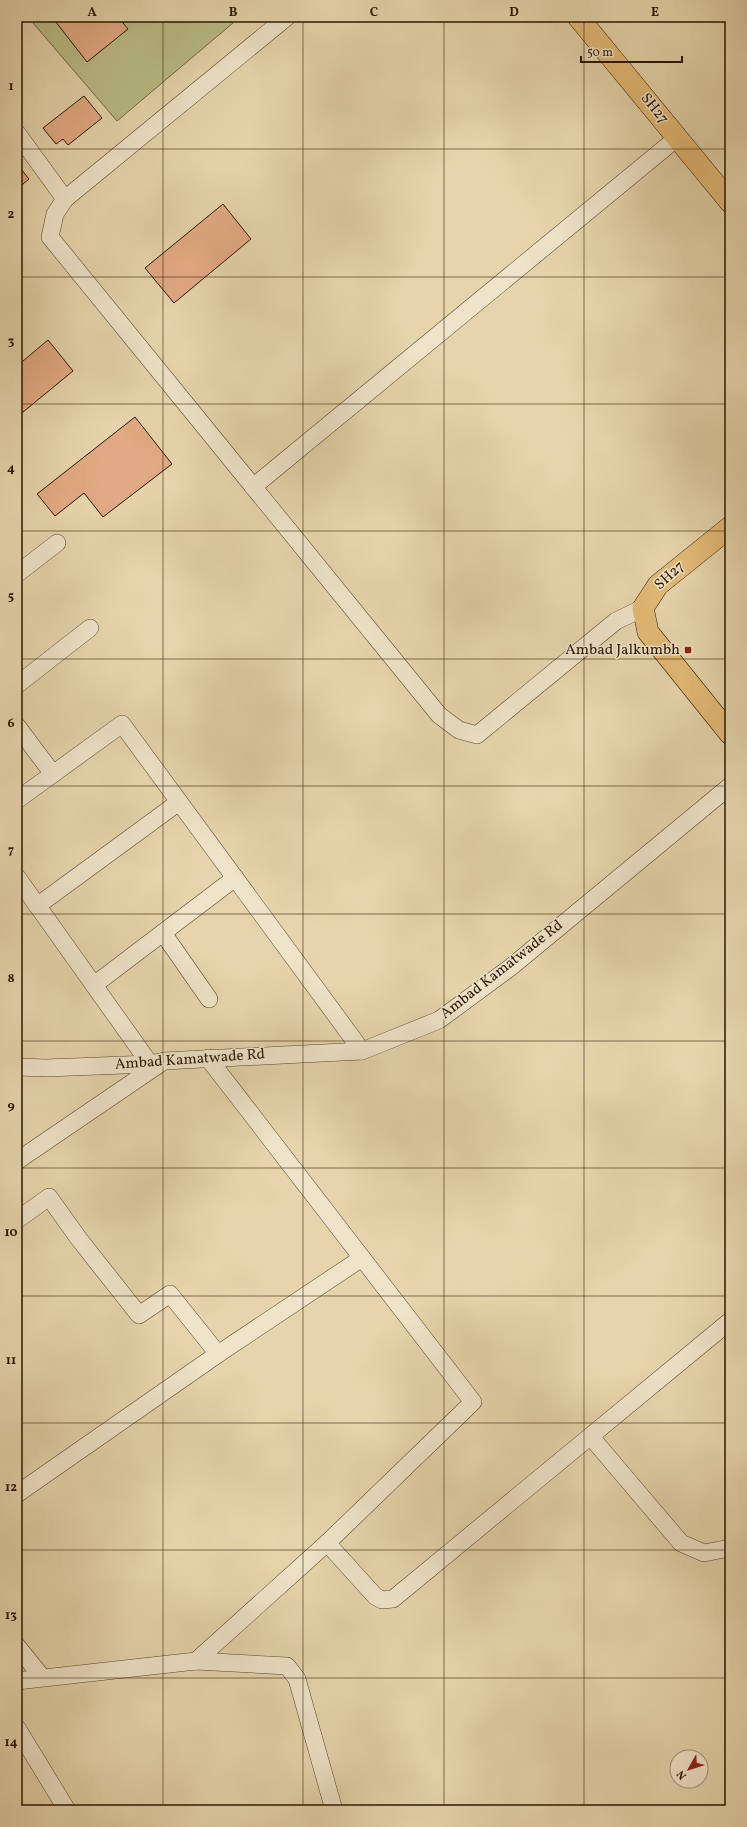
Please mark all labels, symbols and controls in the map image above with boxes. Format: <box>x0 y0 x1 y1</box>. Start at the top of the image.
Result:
text: A <box>87 4 97 22</box>
text: B <box>229 4 238 22</box>
text: C <box>370 4 378 22</box>
text: D <box>509 4 519 22</box>
text: E <box>651 4 659 22</box>
scale bar <box>581 38 682 64</box>
text: 50 m <box>587 45 613 61</box>
text: 1 <box>8 78 14 96</box>
street label: SH27 <box>635 89 673 129</box>
text: 2 <box>8 206 15 224</box>
text: 3 <box>8 333 15 351</box>
text: 4 <box>7 460 15 478</box>
street label: SH27 <box>650 557 690 595</box>
text: 5 <box>8 588 14 606</box>
place label: Ambad Jalkumbh <box>565 640 680 661</box>
marker: Ambad Jalkumbh <box>683 645 693 655</box>
text: 6 <box>7 715 15 733</box>
text: 7 <box>8 842 14 860</box>
street label: Ambad Kamatwade Rd <box>436 915 568 1025</box>
text: 8 <box>7 970 15 988</box>
street label: Ambad Kamatwade Rd <box>114 1044 266 1076</box>
text: 9 <box>7 1097 15 1115</box>
text: 10 <box>4 1224 18 1242</box>
text: 11 <box>6 1352 16 1370</box>
text: 12 <box>5 1479 17 1497</box>
text: 13 <box>5 1607 17 1625</box>
text: 14 <box>4 1734 18 1752</box>
north arrow <box>669 1749 709 1789</box>
text: N <box>674 1767 691 1782</box>

